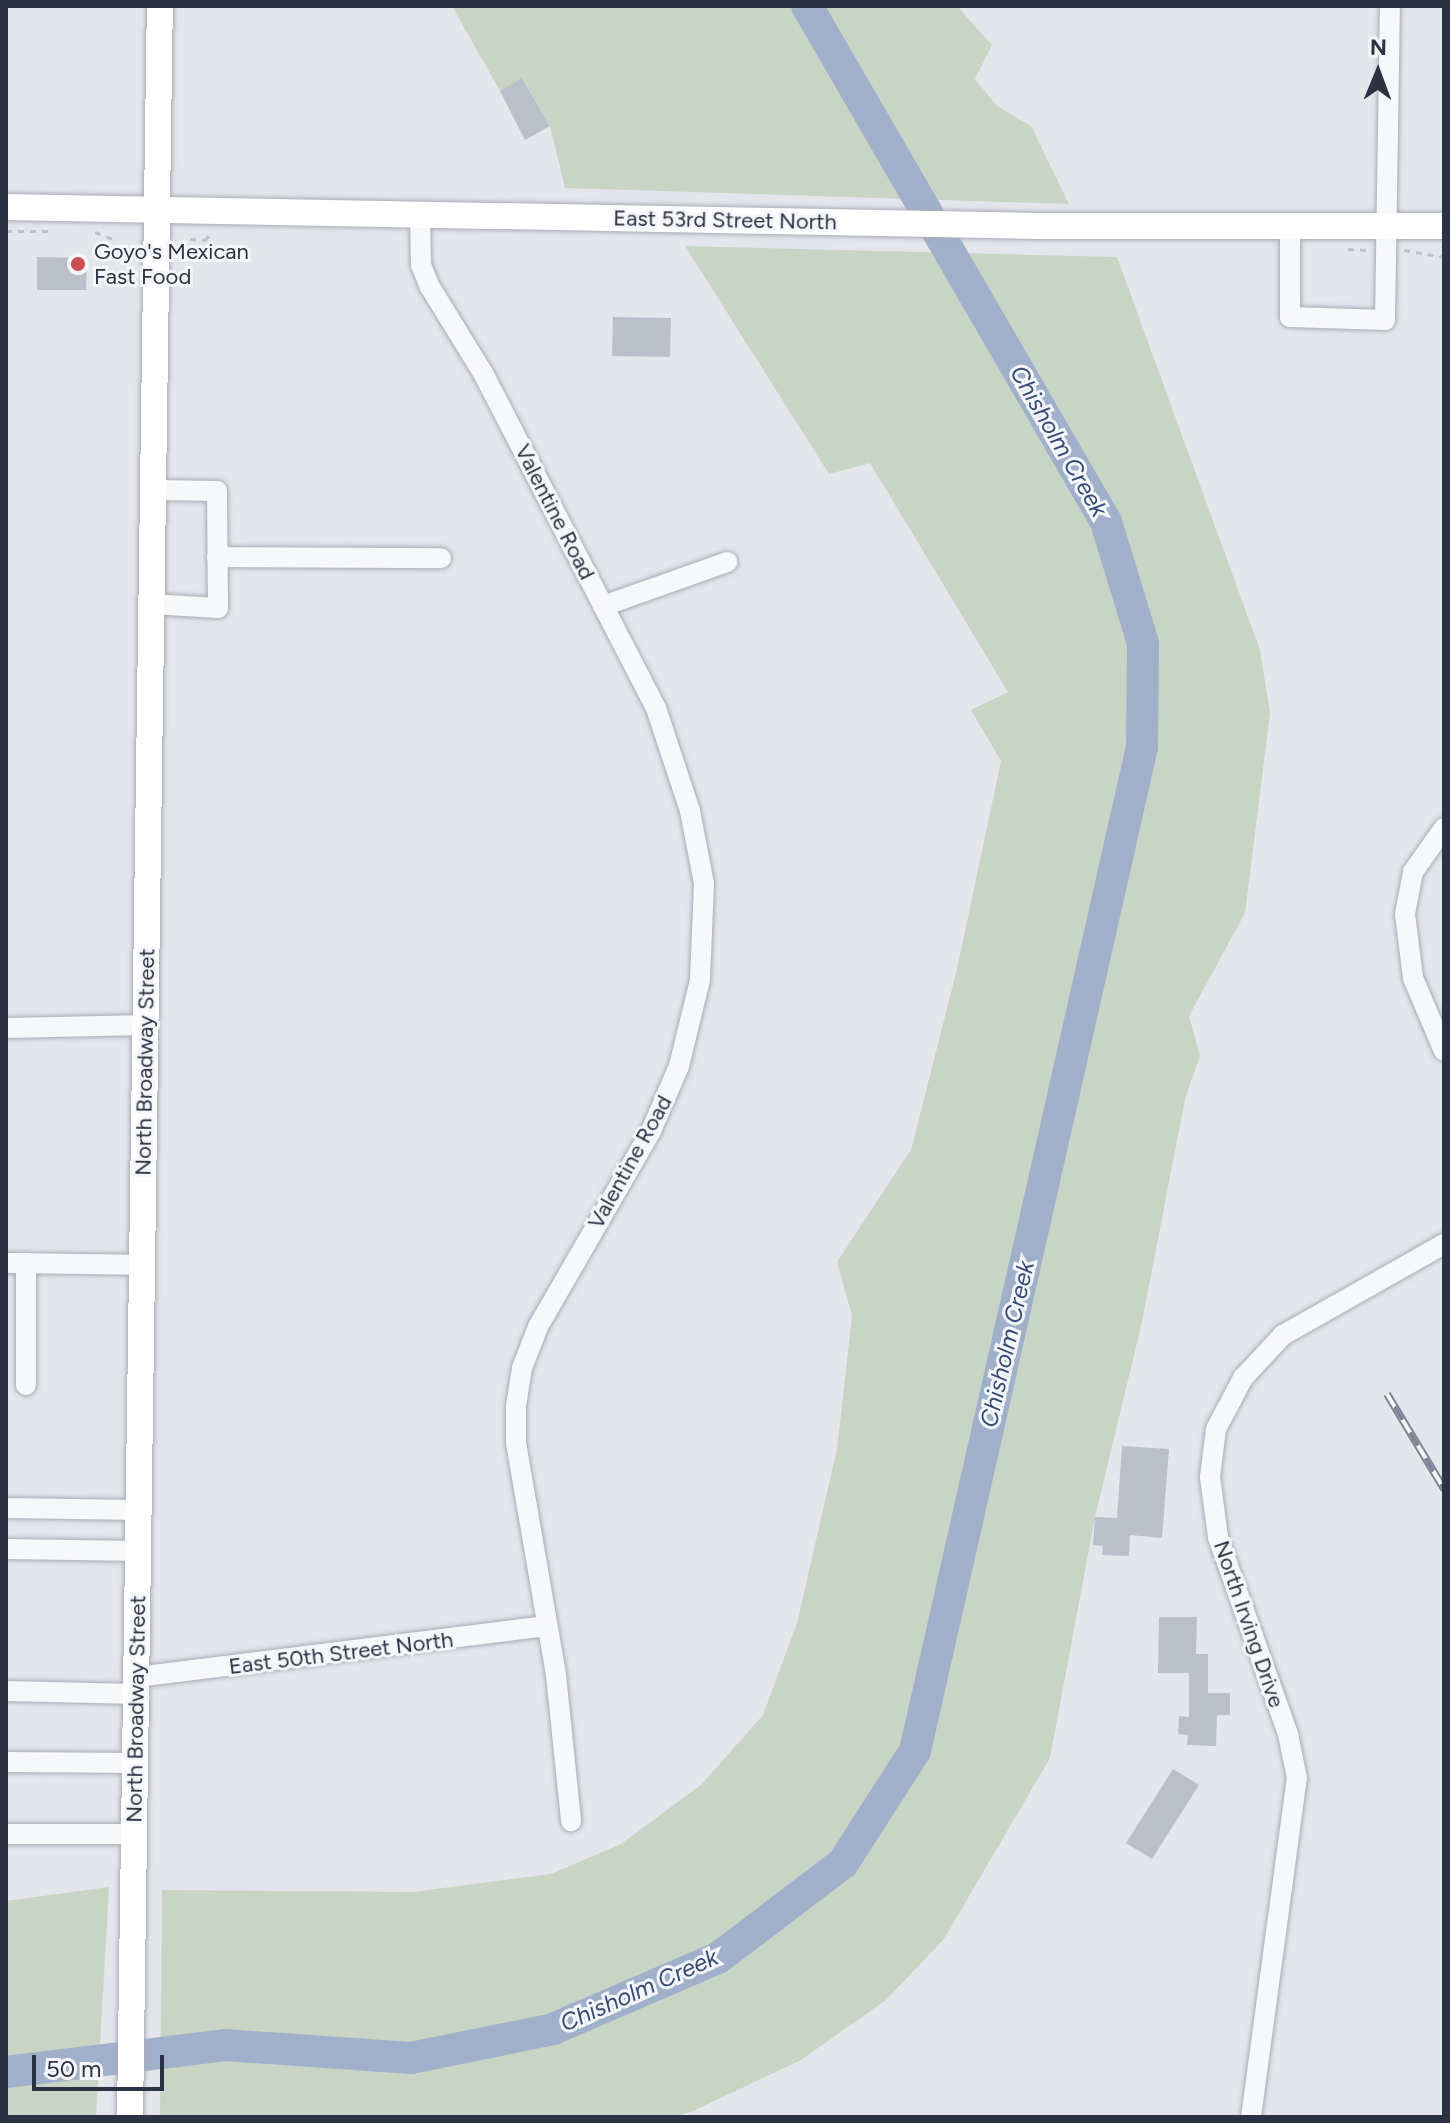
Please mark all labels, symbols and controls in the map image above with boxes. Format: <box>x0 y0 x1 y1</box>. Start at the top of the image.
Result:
north arrow <box>1338 32 1418 112</box>
text: N <box>1370 34 1387 61</box>
street label: East 53rd Street North <box>613 205 837 235</box>
place label: Goyo's Mexican Fast Food <box>94 238 249 290</box>
marker: Goyo's Mexican Fast Food <box>69 255 87 273</box>
water label: Chisholm Creek <box>1004 360 1114 522</box>
street label: Valentine Road <box>510 440 600 584</box>
street label: North Broadway Street <box>130 948 160 1176</box>
street label: Valentine Road <box>582 1091 678 1233</box>
water label: Chisholm Creek <box>974 1258 1040 1430</box>
street label: North Irving Drive <box>1208 1537 1290 1711</box>
street label: North Broadway Street <box>121 1595 151 1823</box>
street label: East 50th Street North <box>227 1626 455 1680</box>
water label: Chisholm Creek <box>556 1942 722 2038</box>
scale bar <box>36 2039 168 2089</box>
text: 50 m <box>46 2054 102 2083</box>

